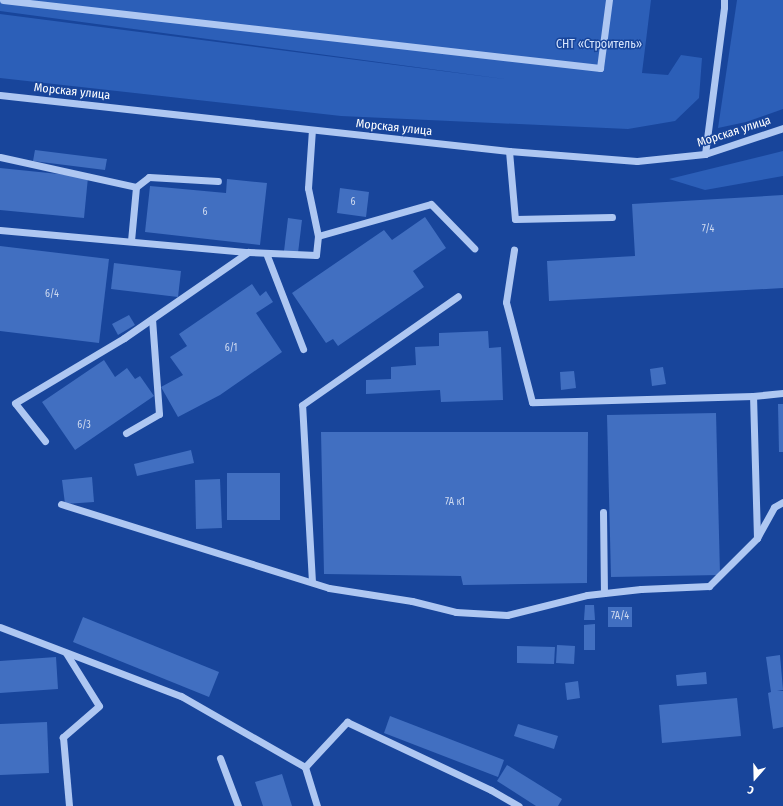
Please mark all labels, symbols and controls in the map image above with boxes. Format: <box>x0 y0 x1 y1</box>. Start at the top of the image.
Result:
park label: СНТ «Строитель» <box>556 38 642 52</box>
street label: Морская улица <box>33 81 111 103</box>
street label: Морская улица <box>695 113 773 151</box>
street label: Морская улица <box>355 117 433 139</box>
house number: 6 <box>351 197 355 209</box>
house number: 6 <box>203 207 207 219</box>
house number: 7/4 <box>702 224 714 236</box>
house number: 6/4 <box>45 289 59 301</box>
house number: 6/1 <box>225 343 237 355</box>
house number: 6/3 <box>77 420 91 432</box>
house number: 7А к1 <box>445 497 465 509</box>
house number: 7А/4 <box>611 611 629 623</box>
north arrow <box>735 758 775 798</box>
text: С <box>746 783 756 797</box>

